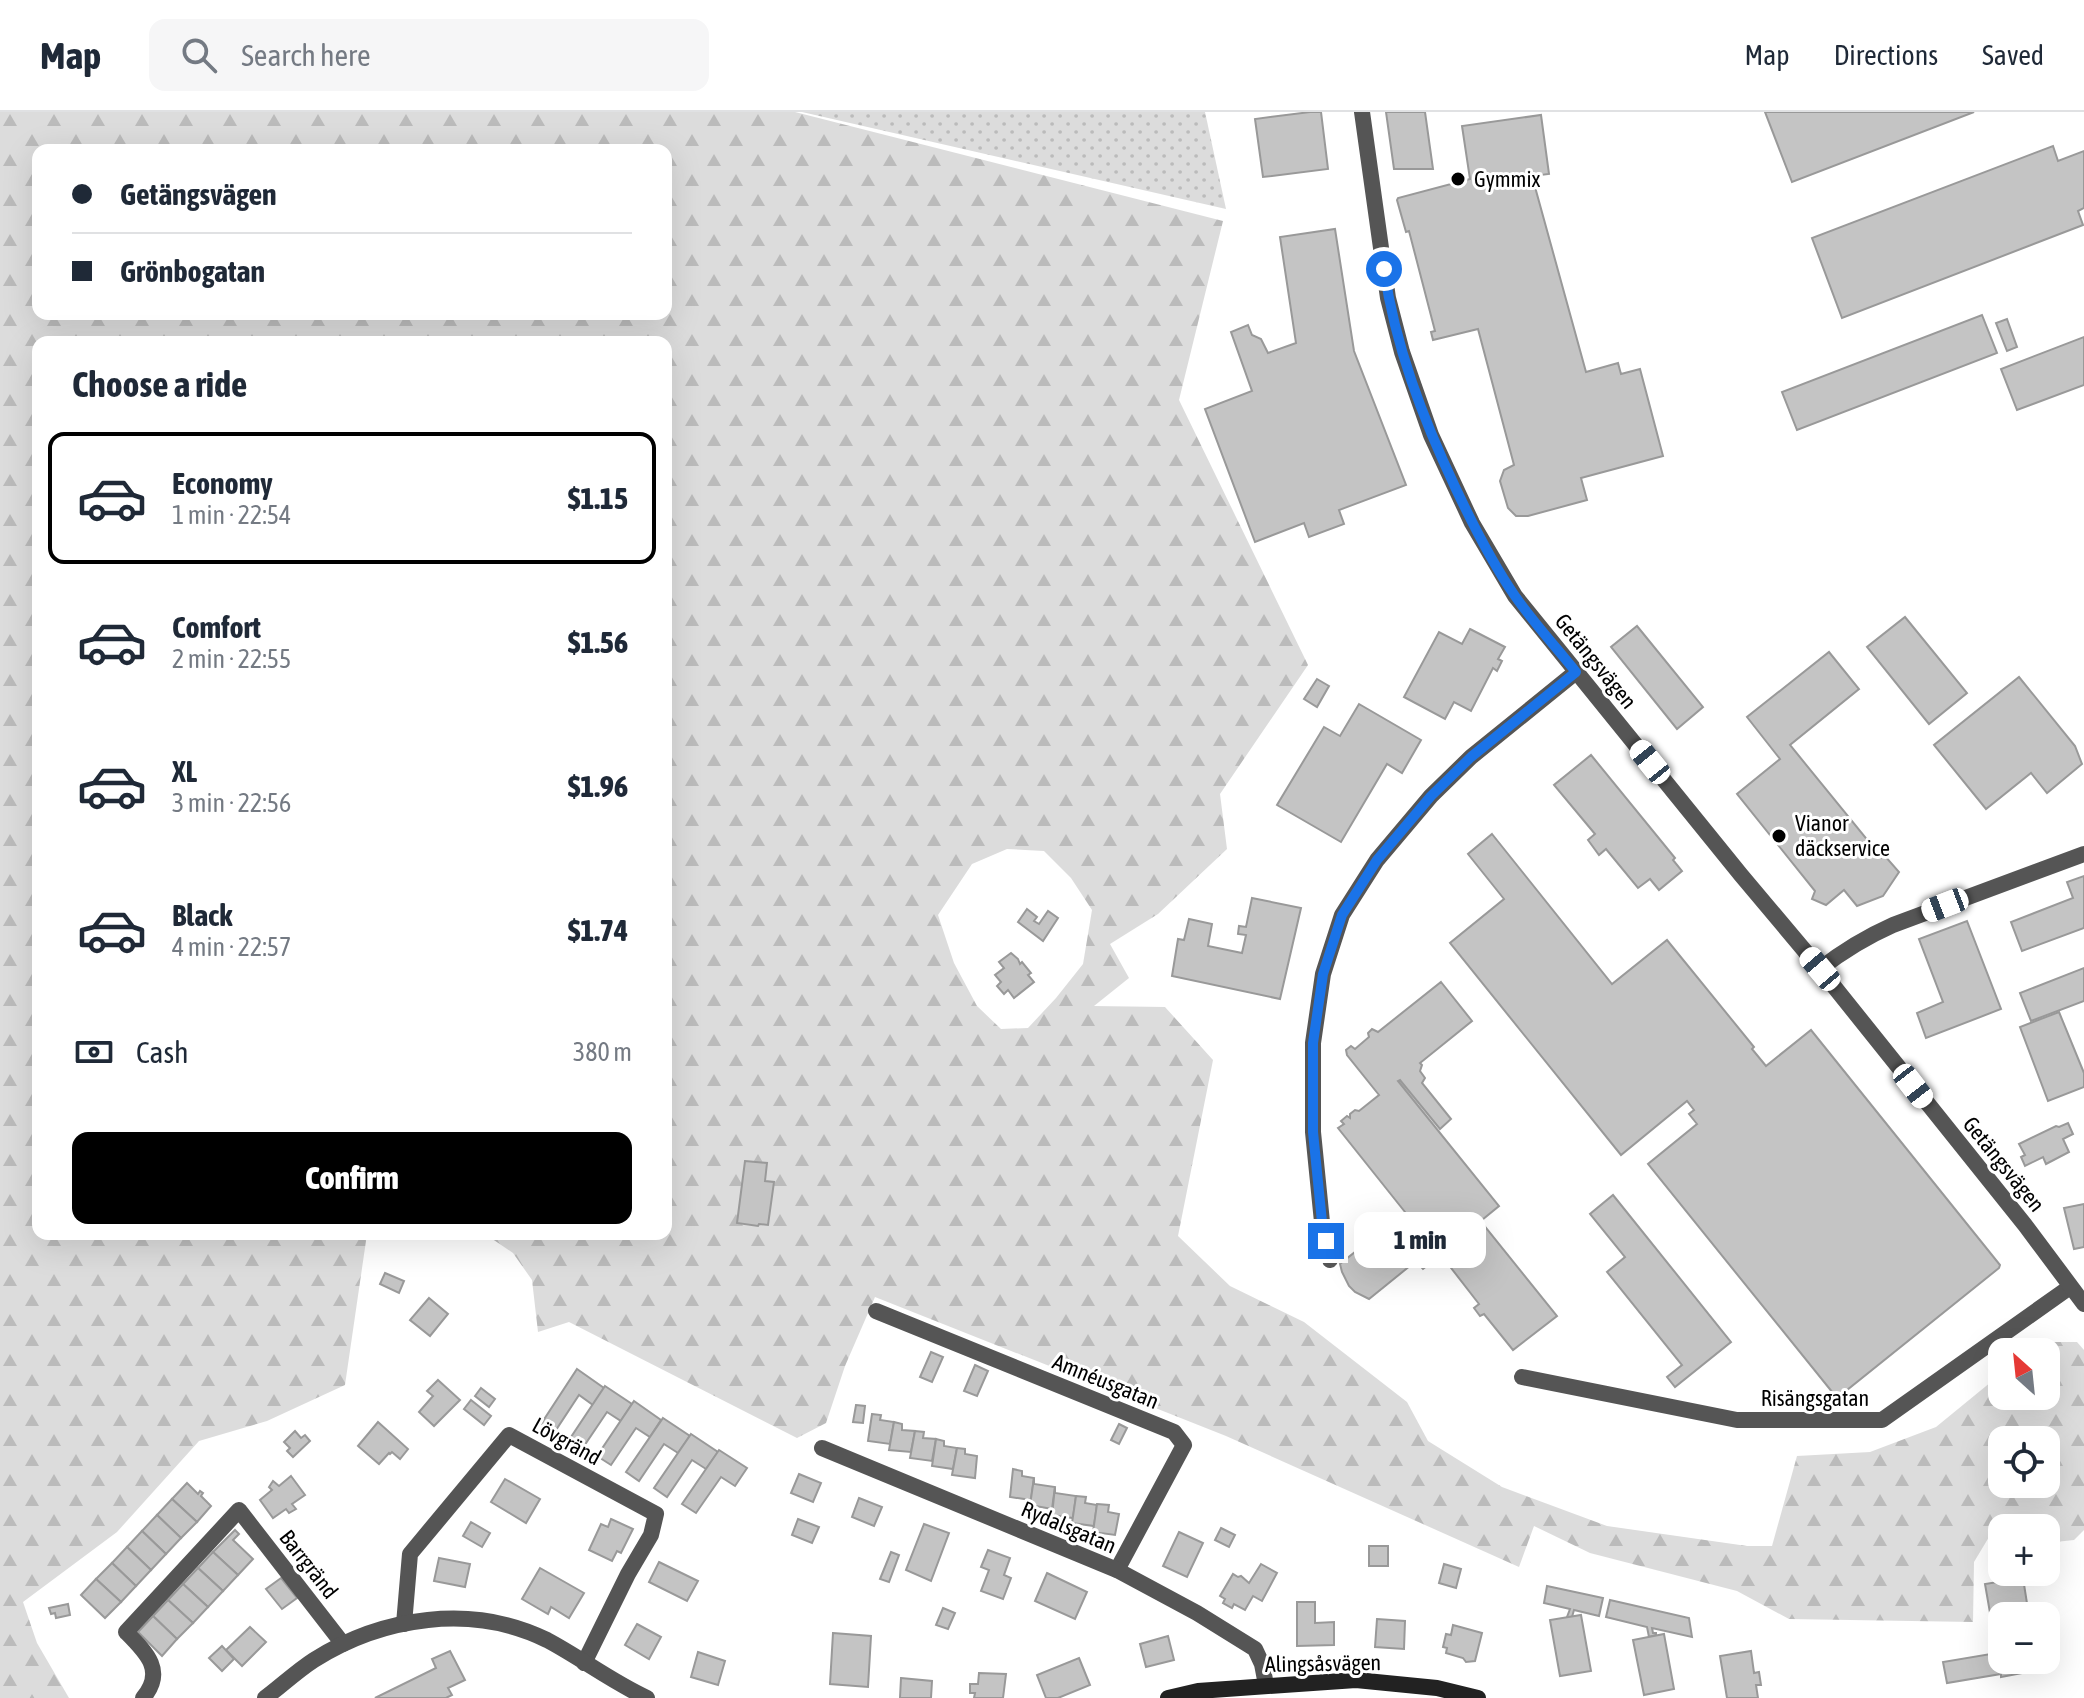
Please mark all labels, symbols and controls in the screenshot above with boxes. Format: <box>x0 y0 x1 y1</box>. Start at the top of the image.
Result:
search box <box>149 19 709 91</box>
icon: search <box>177 33 221 77</box>
text: Map <box>40 34 101 77</box>
text: Search here <box>241 38 371 72</box>
text: Map <box>1745 39 1790 71</box>
text: Directions <box>1834 39 1938 71</box>
text: Saved <box>1982 39 2044 71</box>
place label: Gymmix <box>1474 166 1540 192</box>
marker: Gymmix <box>1449 170 1467 188</box>
text: Getängsvägen <box>120 177 277 211</box>
route start <box>1366 251 1402 287</box>
text: Grönbogatan <box>120 254 265 288</box>
text: Choose a ride <box>72 363 247 405</box>
icon: car <box>76 462 148 534</box>
text: Economy <box>172 466 273 500</box>
text: $1.15 <box>568 481 628 515</box>
text: 1 min · 22:54 <box>172 500 291 530</box>
icon: car <box>76 606 148 678</box>
street label: Getängsvägen <box>1550 608 1642 714</box>
text: Comfort <box>172 610 261 644</box>
text: $1.56 <box>568 625 628 659</box>
text: 2 min · 22:55 <box>172 644 291 674</box>
car <box>1626 736 1674 788</box>
icon: car <box>76 750 148 822</box>
text: XL <box>172 754 197 788</box>
text: $1.96 <box>568 769 628 803</box>
text: 3 min · 22:56 <box>172 788 291 818</box>
place label: Vianor däckservice <box>1795 810 1890 861</box>
marker: Vianor däckservice <box>1770 827 1788 845</box>
car <box>1918 885 1972 925</box>
icon: car <box>76 894 148 966</box>
text: Black <box>172 898 232 932</box>
text: $1.74 <box>568 913 628 947</box>
text: 4 min · 22:57 <box>172 932 291 962</box>
car <box>1795 943 1845 995</box>
icon: cash <box>72 1030 116 1074</box>
text: Cash <box>136 1035 189 1069</box>
text: 380 m <box>573 1037 632 1067</box>
car <box>1889 1060 1937 1112</box>
street label: Getängsvägen <box>1958 1111 2050 1217</box>
button: Confirm <box>72 1132 632 1224</box>
callout: 1 min <box>1354 1213 1486 1269</box>
route end <box>1308 1223 1344 1259</box>
text: 1 min <box>1393 1225 1447 1255</box>
north arrow <box>1988 1338 2060 1410</box>
map controls <box>1988 1338 2060 1674</box>
street label: Amnéusgatan <box>1049 1348 1163 1414</box>
street label: Risängsgatan <box>1761 1385 1869 1411</box>
street label: Lövgränd <box>528 1412 606 1470</box>
button: locate <box>1988 1426 2060 1498</box>
street label: Rydalsgatan <box>1018 1495 1120 1559</box>
button: + <box>1988 1514 2060 1586</box>
street label: Barrgränd <box>274 1525 344 1603</box>
button: − <box>1988 1602 2060 1674</box>
street label: Alingsåsvägen <box>1265 1649 1381 1677</box>

